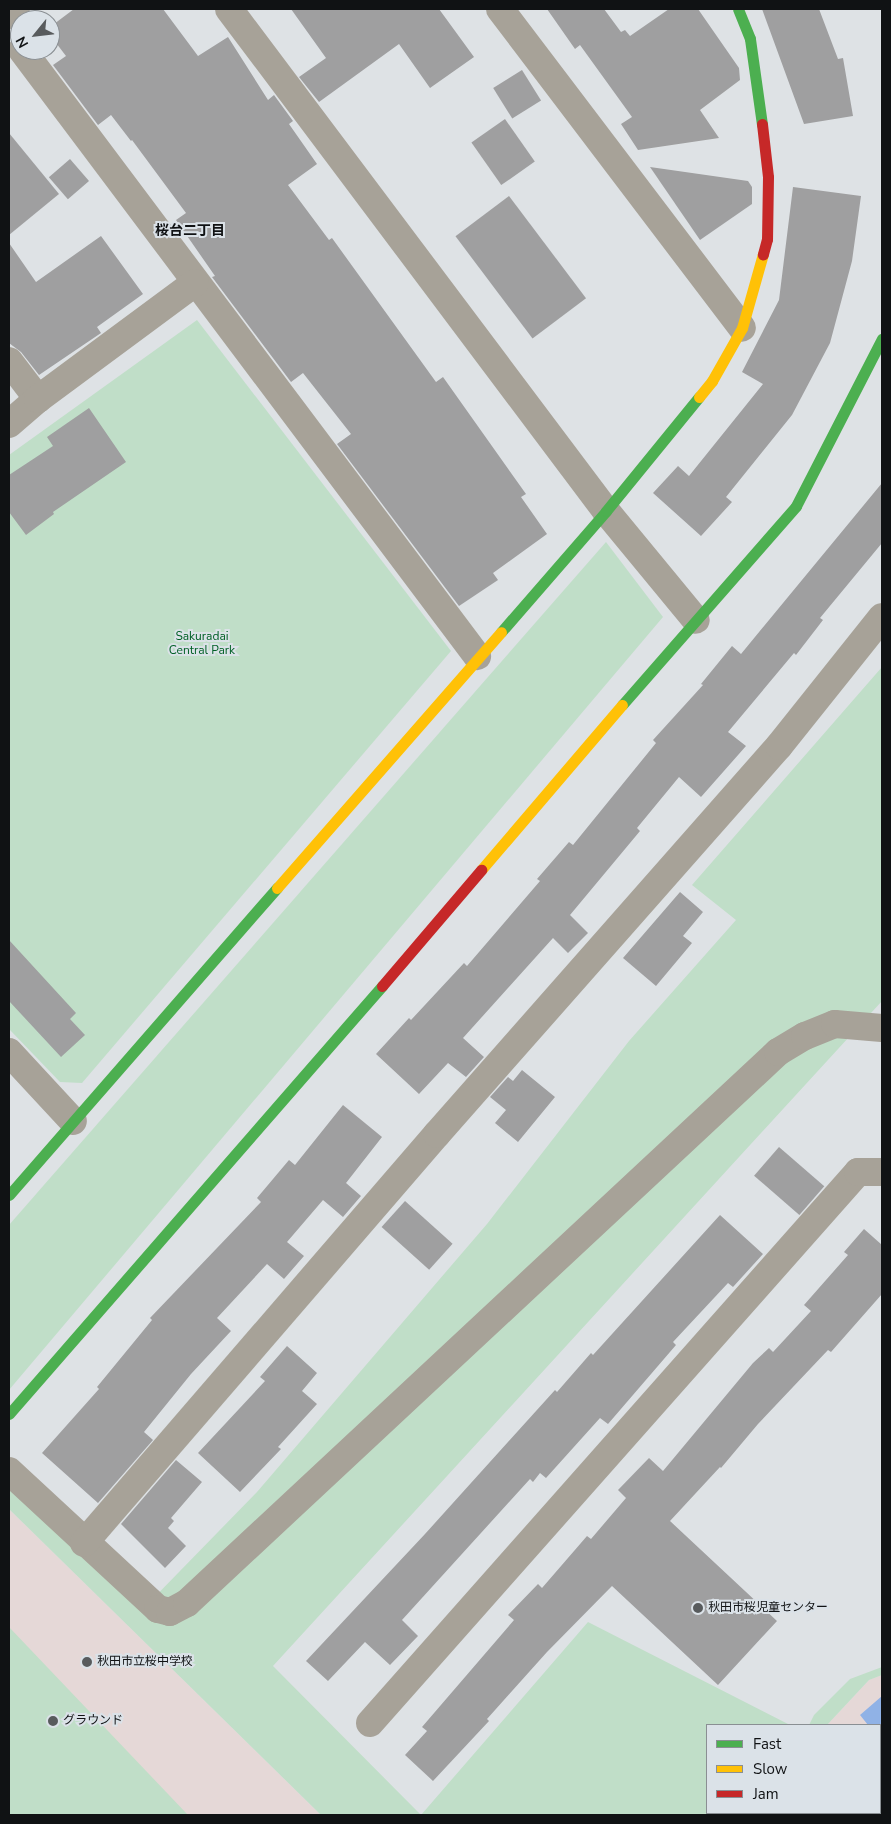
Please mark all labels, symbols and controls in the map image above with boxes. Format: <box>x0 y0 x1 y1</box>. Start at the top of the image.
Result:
north arrow <box>10 10 60 60</box>
text: N <box>11 33 33 51</box>
district label: 桜台二丁目 <box>155 223 225 239</box>
park label: Sakuradai Central Park <box>169 630 235 658</box>
place label: 秋田市桜児童センター <box>708 1601 828 1615</box>
marker: 秋田市桜児童センター <box>692 1602 704 1614</box>
place label: 秋田市立桜中学校 <box>97 1655 193 1669</box>
marker: 秋田市立桜中学校 <box>81 1656 93 1668</box>
place label: グラウンド <box>63 1714 123 1728</box>
marker: グラウンド <box>47 1715 59 1727</box>
legend <box>706 1724 881 1814</box>
text: Fast <box>753 1734 781 1754</box>
text: Slow <box>753 1759 787 1779</box>
text: Jam <box>753 1784 779 1804</box>

